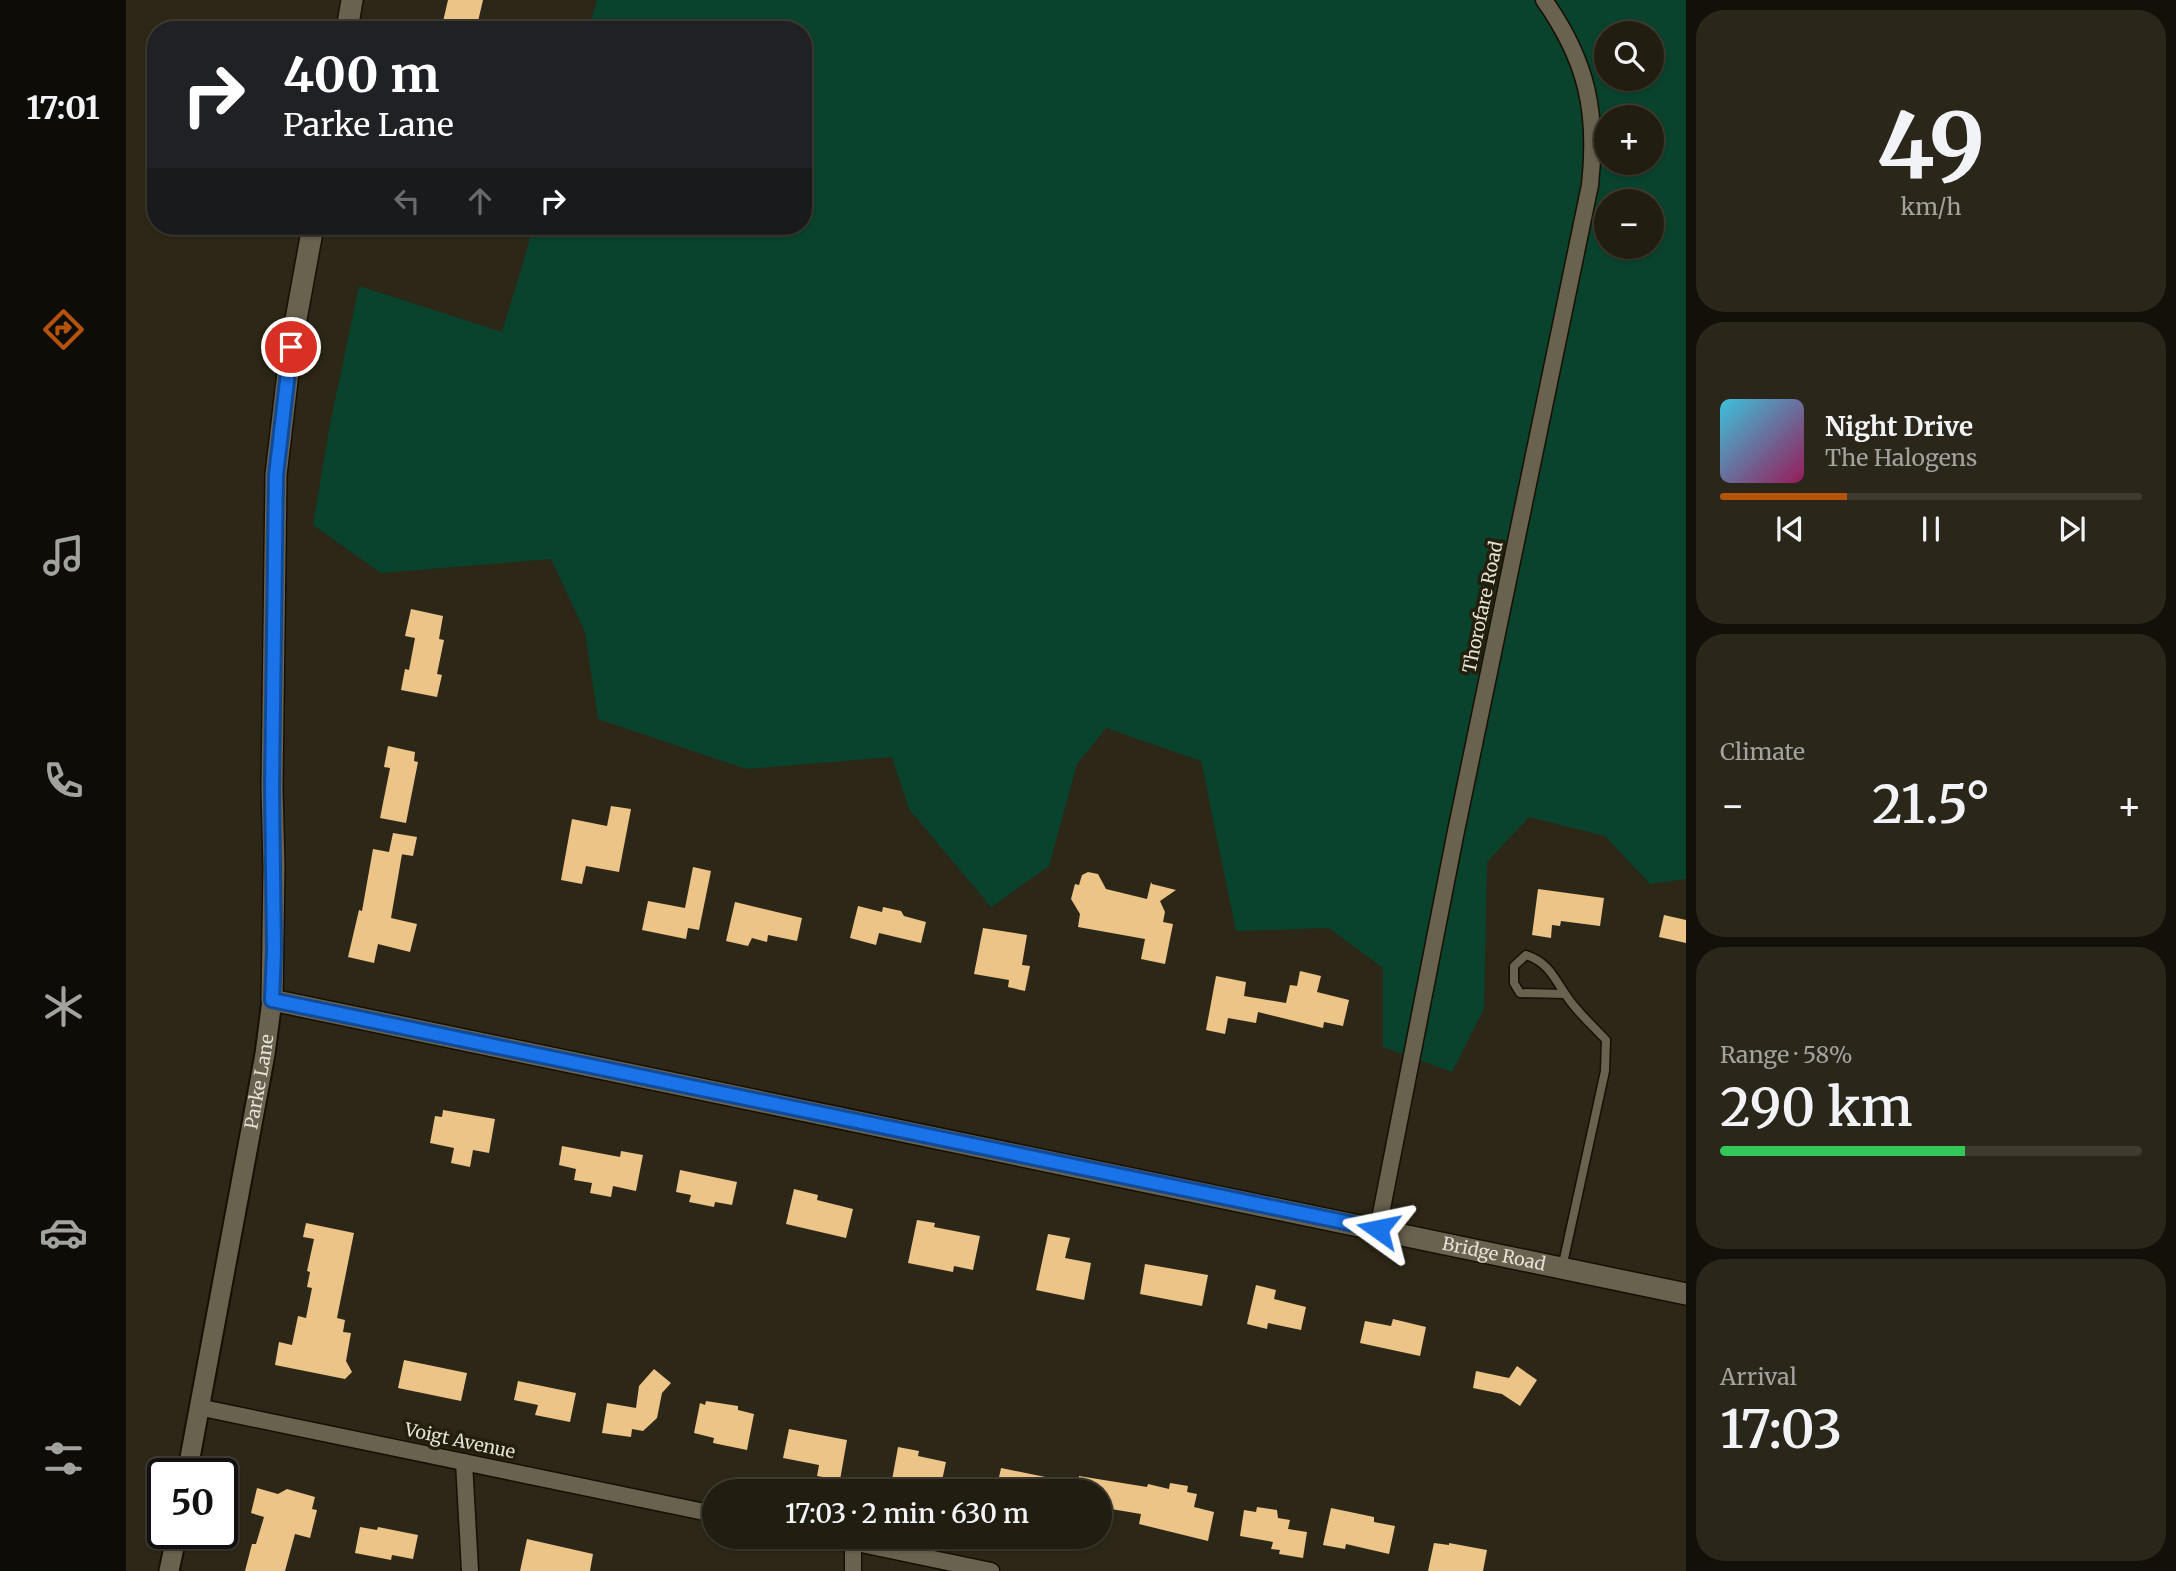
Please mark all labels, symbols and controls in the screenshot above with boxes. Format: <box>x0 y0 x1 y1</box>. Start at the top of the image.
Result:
map controls <box>1594 21 1664 259</box>
button: search <box>1594 21 1664 91</box>
text: 400 m <box>283 44 440 105</box>
icon: right <box>168 49 259 140</box>
text: 17:01 <box>26 88 100 128</box>
text: 49 <box>1877 89 1985 204</box>
text: Parke Lane <box>283 105 454 145</box>
button: + <box>1594 105 1664 175</box>
icon: left <box>388 182 426 220</box>
icon: ahead <box>461 182 499 220</box>
icon: right <box>534 182 572 220</box>
button: − <box>1594 189 1664 259</box>
text: km/h <box>1901 192 1961 221</box>
icon: directions <box>39 305 88 354</box>
pin <box>261 317 321 377</box>
icon: arrive <box>272 328 310 366</box>
text: Night Drive <box>1825 410 1973 443</box>
text: The Halogens <box>1825 443 1977 472</box>
icon: previous <box>1771 510 1809 548</box>
icon: pause <box>1912 510 1950 548</box>
icon: next <box>2053 510 2091 548</box>
icon: music <box>39 531 88 580</box>
street label: Thorofare Road <box>1457 539 1508 675</box>
text: Climate <box>1720 737 1805 766</box>
icon: phone <box>39 756 88 805</box>
text: 21.5° <box>1872 772 1990 837</box>
text: − <box>1720 782 1745 829</box>
text: + <box>2117 782 2142 829</box>
icon: climate <box>39 982 88 1031</box>
street label: Parke Lane <box>239 1033 278 1131</box>
text: Range · 58% <box>1720 1040 1853 1069</box>
text: 290 km <box>1720 1075 1913 1140</box>
position arrow <box>1341 1192 1415 1266</box>
icon: car <box>39 1208 88 1257</box>
street label: Bridge Road <box>1440 1232 1548 1276</box>
text: Arrival <box>1720 1362 1797 1391</box>
text: 17:03 <box>1720 1397 1842 1462</box>
street label: Voigt Avenue <box>402 1417 517 1463</box>
icon: filters <box>39 1434 88 1483</box>
speed limit sign: 50 <box>147 1458 238 1549</box>
text: 17:03 · 2 min · 630 m <box>785 1497 1029 1530</box>

